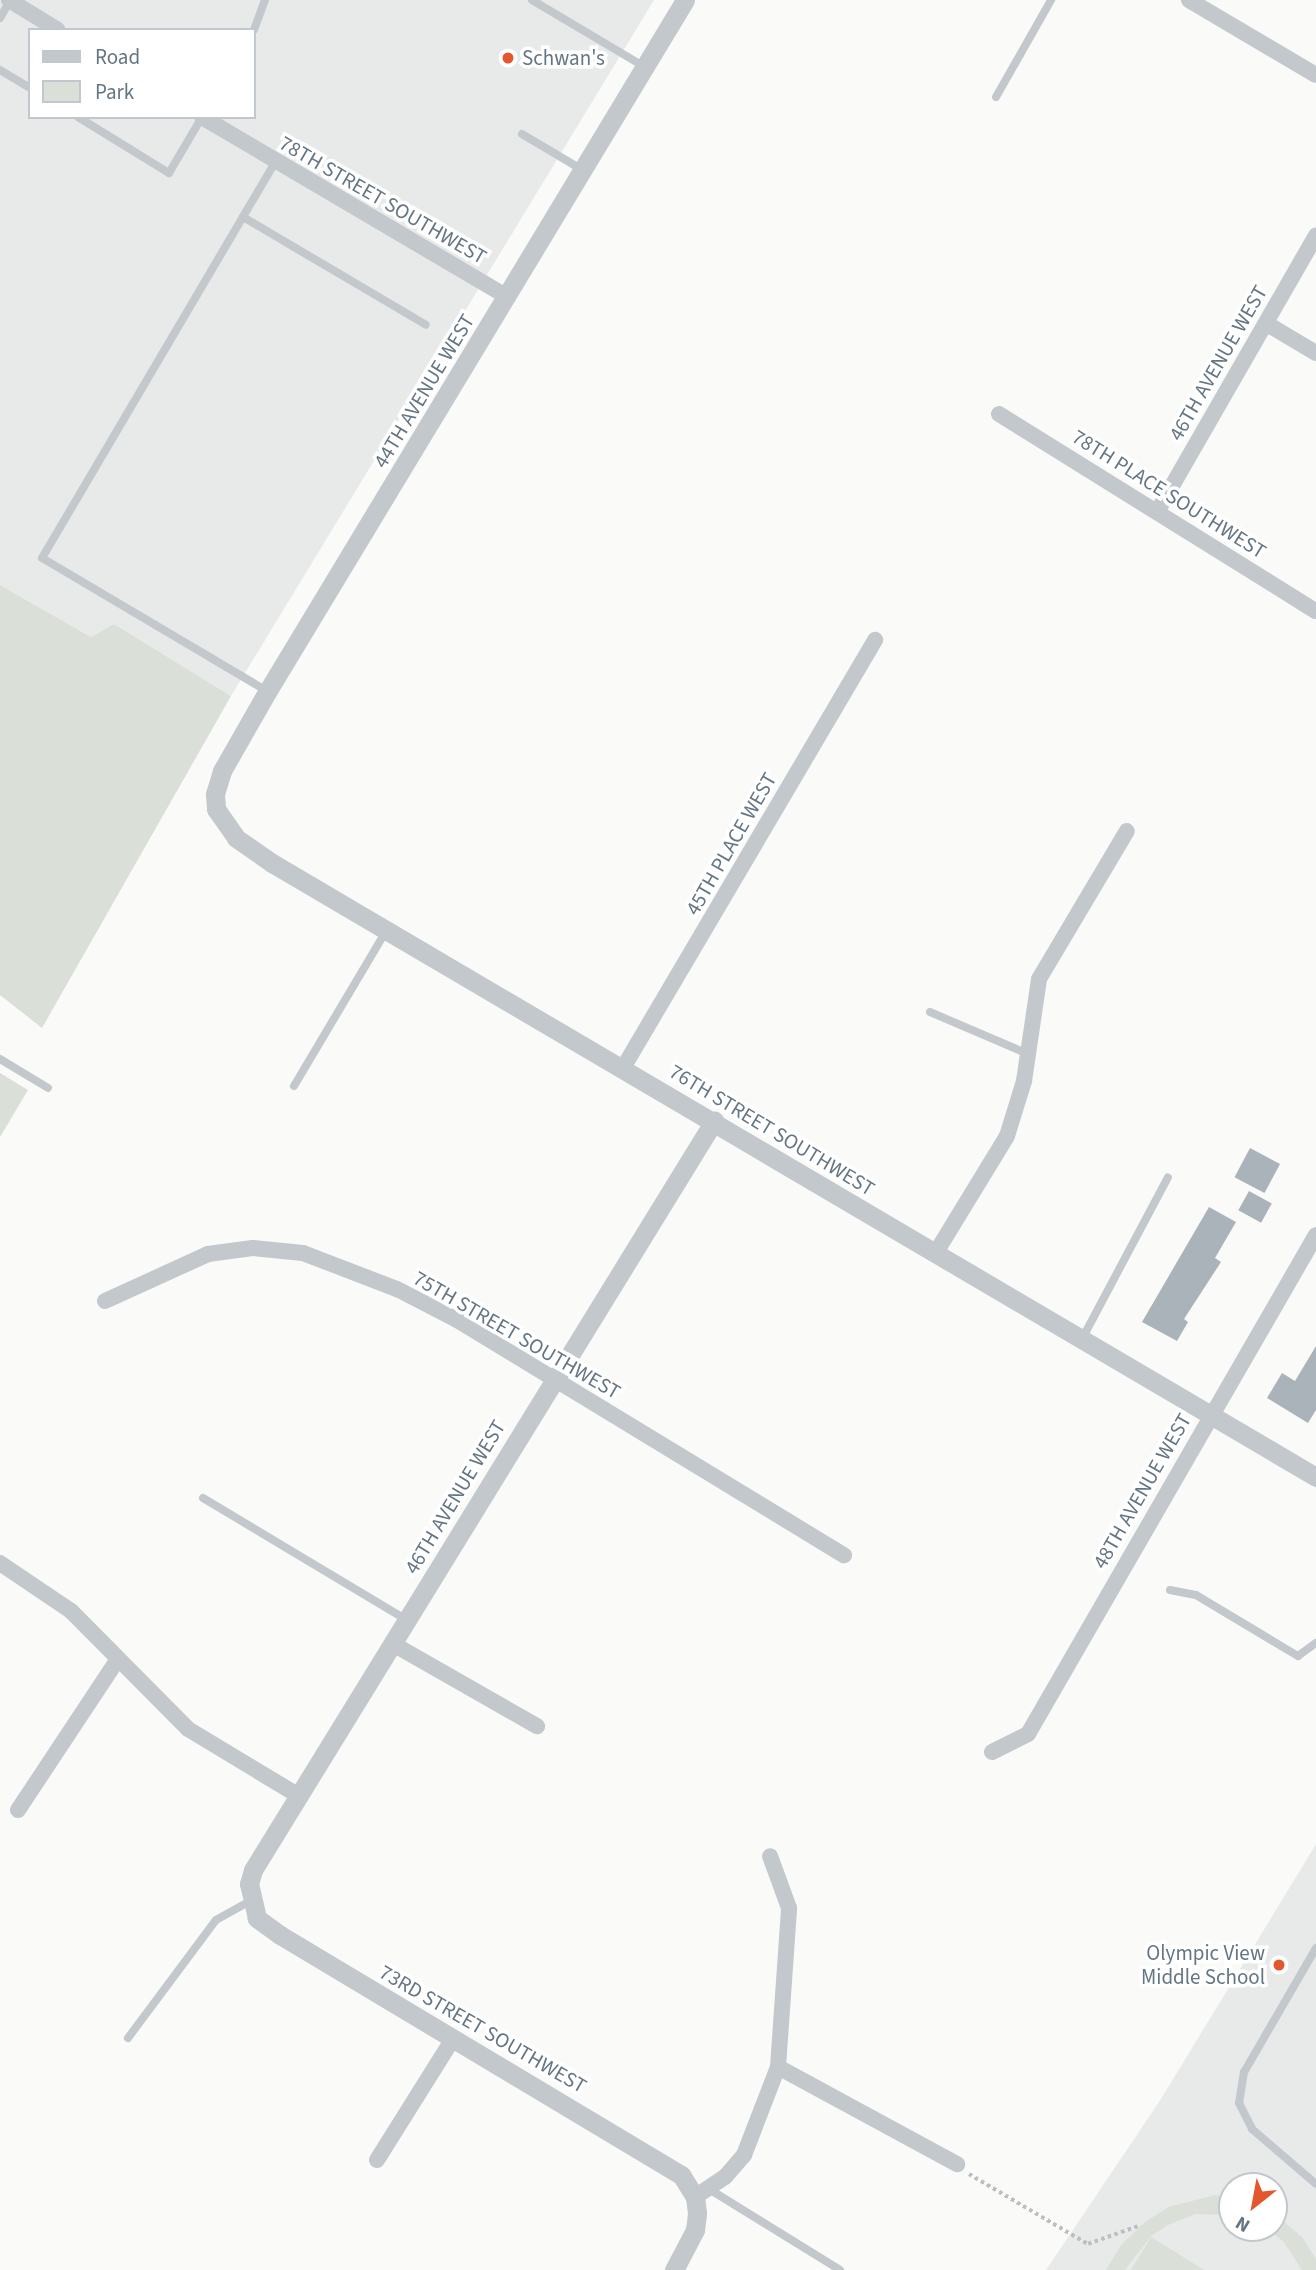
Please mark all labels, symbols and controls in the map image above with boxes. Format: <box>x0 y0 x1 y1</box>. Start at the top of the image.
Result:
legend <box>28 28 256 119</box>
text: Road <box>95 42 140 72</box>
place label: Schwan's <box>522 45 605 71</box>
marker: Schwan's <box>500 50 516 66</box>
text: Park <box>95 77 134 107</box>
street label: 78TH STREET SOUTHWEST <box>275 130 491 270</box>
street label: 46TH AVENUE WEST <box>1163 281 1273 445</box>
street label: 44TH AVENUE WEST <box>368 309 480 473</box>
street label: 78TH PLACE SOUTHWEST <box>1067 424 1271 564</box>
street label: 45TH PLACE WEST <box>680 768 782 920</box>
street label: 76TH STREET SOUTHWEST <box>665 1059 879 1201</box>
street label: 75TH STREET SOUTHWEST <box>409 1265 625 1405</box>
street label: 48TH AVENUE WEST <box>1087 1409 1197 1573</box>
street label: 46TH AVENUE WEST <box>399 1415 511 1579</box>
place label: Olympic View Middle School <box>1141 1940 1265 1990</box>
marker: Olympic View Middle School <box>1271 1957 1287 1973</box>
street label: 73RD STREET SOUTHWEST <box>375 1959 591 2099</box>
north arrow <box>1218 2172 1288 2242</box>
text: N <box>1231 2209 1255 2239</box>

